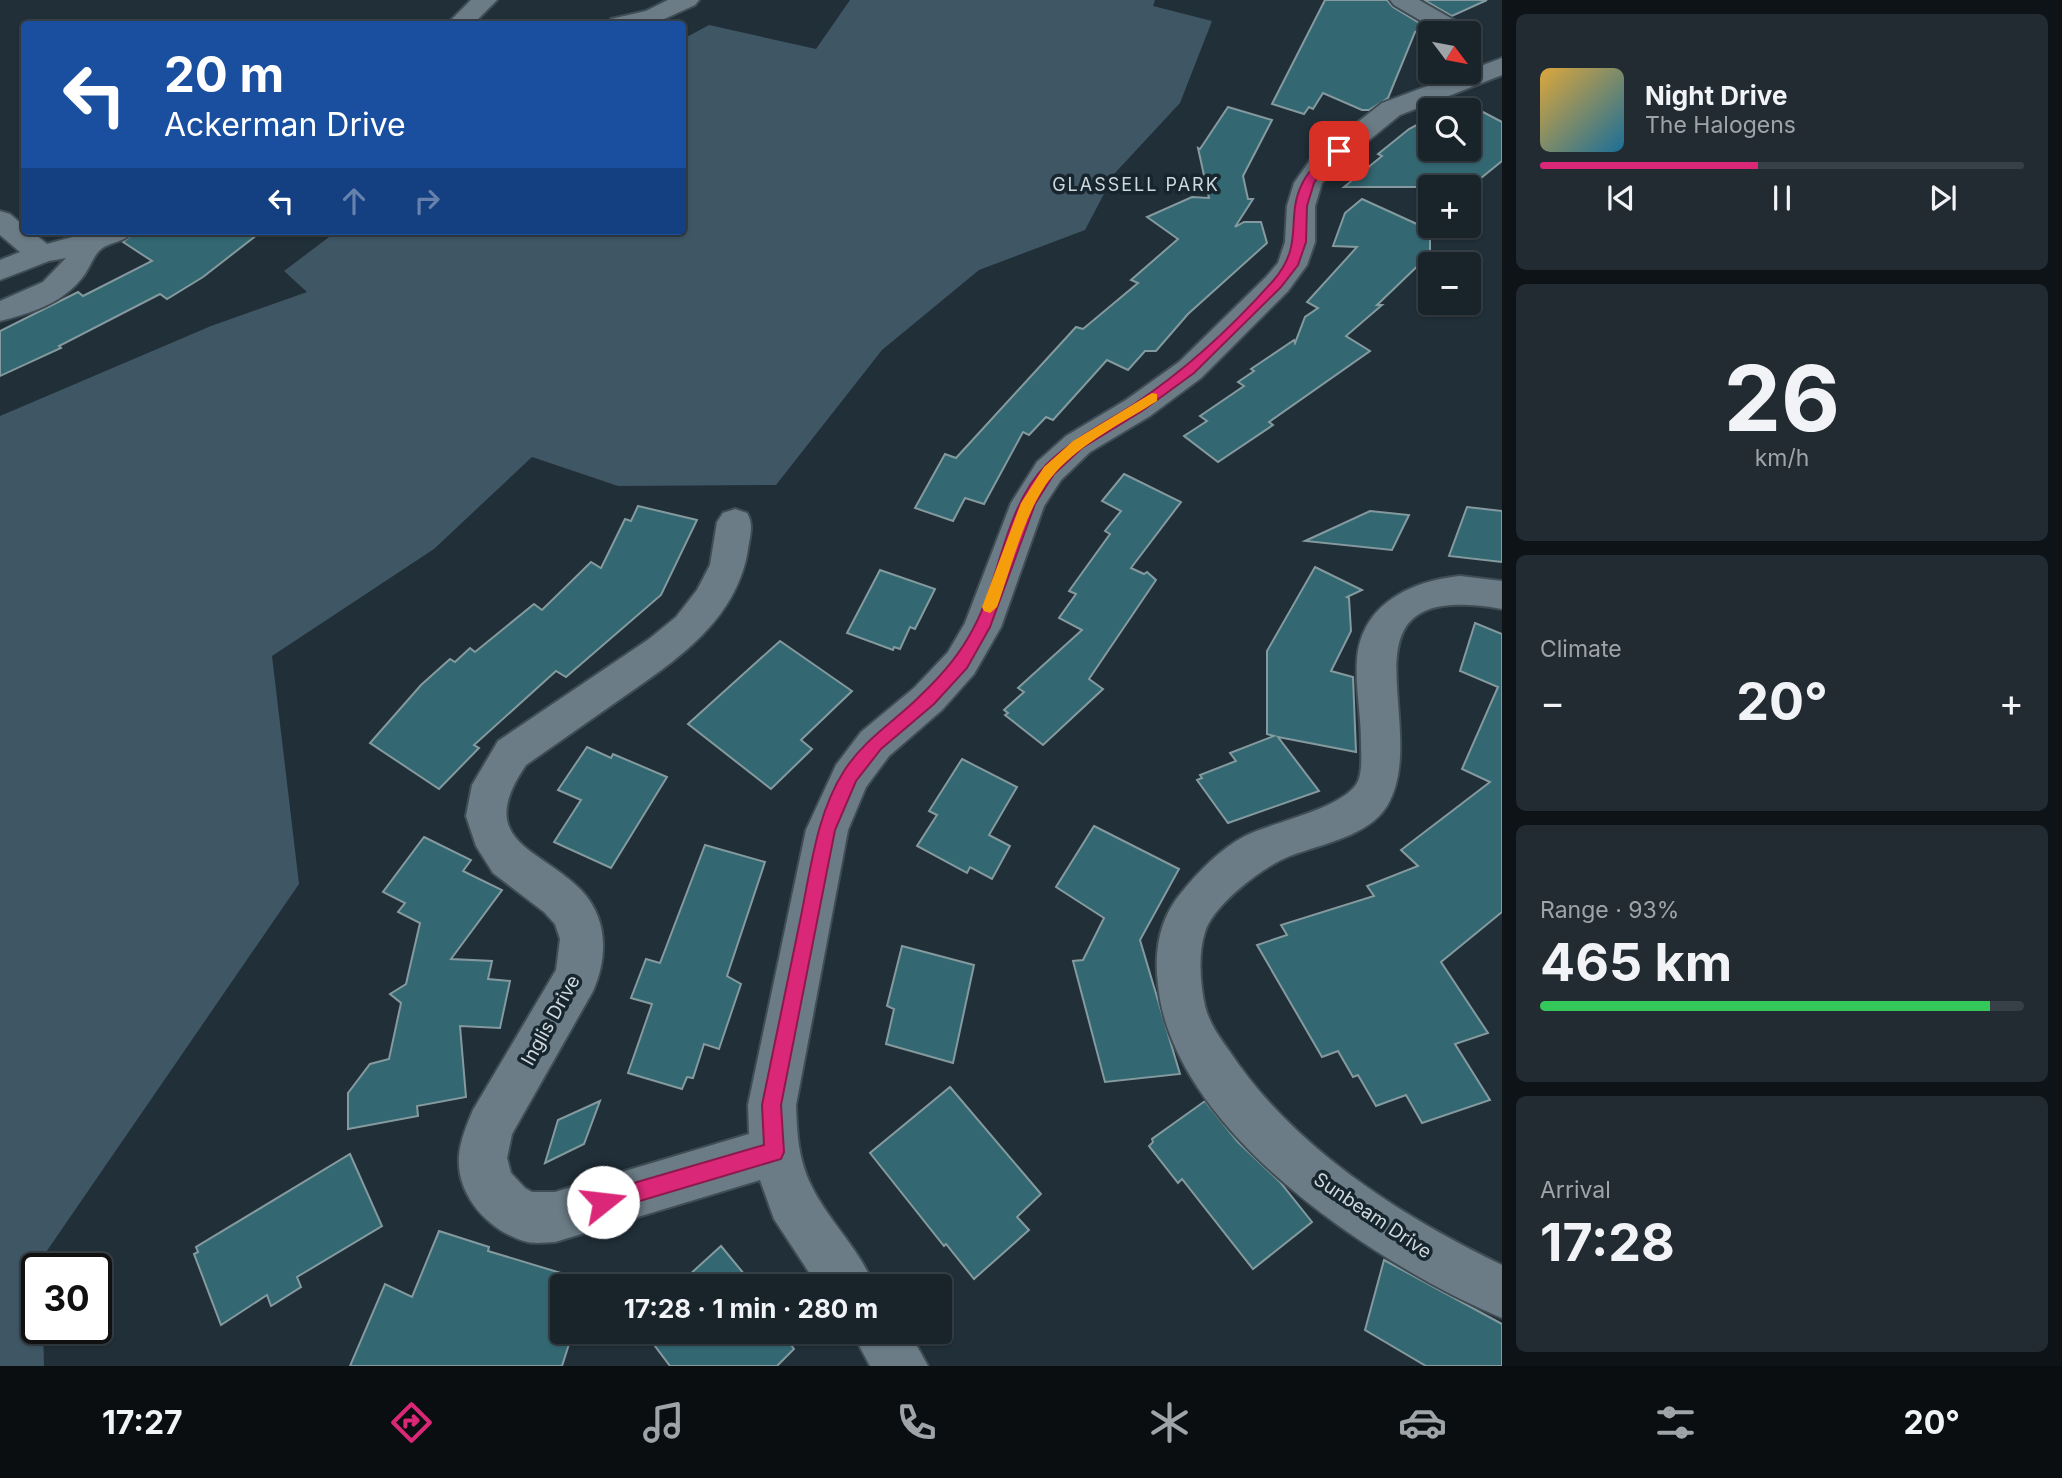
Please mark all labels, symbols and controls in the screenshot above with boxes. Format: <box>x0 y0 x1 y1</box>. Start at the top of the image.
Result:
north arrow <box>1418 21 1480 84</box>
map controls <box>1418 21 1481 315</box>
text: 20 m <box>164 45 284 104</box>
icon: left <box>49 49 140 140</box>
text: Night Drive <box>1645 80 1787 111</box>
button: search <box>1418 98 1481 161</box>
text: Ackerman Drive <box>164 105 406 144</box>
text: The Halogens <box>1645 111 1796 139</box>
pin <box>1309 121 1369 181</box>
icon: arrive <box>1320 132 1358 170</box>
district label: GLASSELL PARK <box>1052 174 1220 195</box>
button: + <box>1418 175 1481 238</box>
icon: previous <box>1602 179 1640 217</box>
icon: pause <box>1763 179 1801 217</box>
icon: next <box>1924 179 1962 217</box>
icon: left <box>262 182 300 220</box>
icon: ahead <box>335 182 373 220</box>
icon: right <box>408 182 446 220</box>
button: − <box>1418 252 1481 315</box>
text: 26 <box>1724 343 1840 453</box>
text: km/h <box>1755 444 1809 472</box>
text: Climate <box>1540 635 1622 663</box>
text: 20° <box>1736 670 1828 733</box>
text: − <box>1540 679 1565 725</box>
text: + <box>1999 679 2024 725</box>
text: Range · 93% <box>1540 896 1679 924</box>
text: 465 km <box>1540 931 1732 994</box>
street label: Inglis Drive <box>516 971 585 1069</box>
position arrow <box>566 1165 640 1239</box>
street label: Sunbeam Drive <box>1309 1167 1436 1263</box>
text: Arrival <box>1540 1176 1611 1204</box>
text: 17:28 <box>1540 1211 1675 1274</box>
speed limit sign: 30 <box>21 1253 112 1344</box>
text: 17:28 · 1 min · 280 m <box>624 1293 878 1324</box>
icon: directions <box>387 1398 436 1447</box>
icon: music <box>639 1398 688 1447</box>
icon: phone <box>892 1398 941 1447</box>
icon: climate <box>1145 1398 1194 1447</box>
icon: car <box>1398 1398 1447 1447</box>
icon: filters <box>1651 1398 1700 1447</box>
text: 17:27 <box>102 1403 183 1442</box>
text: 20° <box>1904 1403 1960 1442</box>

